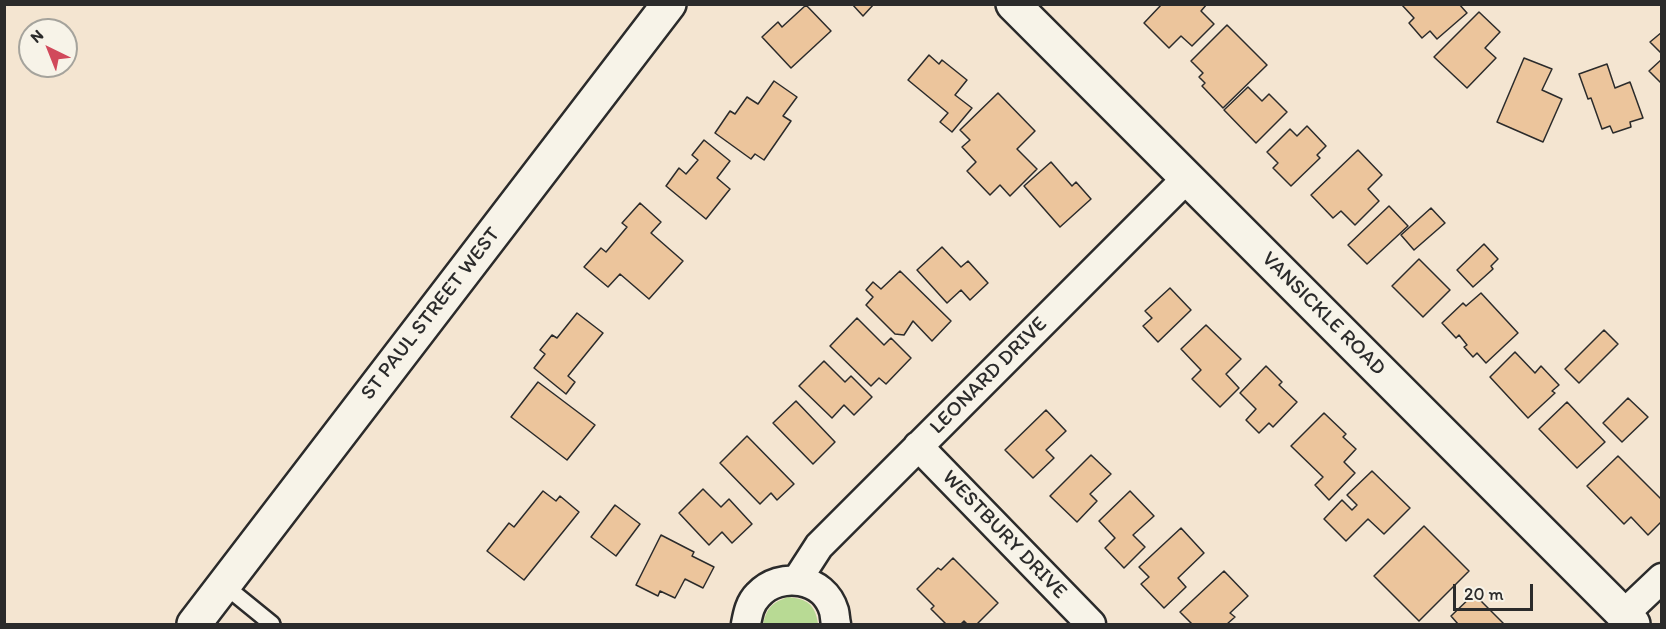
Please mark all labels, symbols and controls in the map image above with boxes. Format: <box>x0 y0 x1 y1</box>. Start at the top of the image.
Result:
north arrow <box>18 18 78 78</box>
text: N <box>26 25 47 47</box>
street label: ST PAUL STREET WEST <box>356 223 506 405</box>
street label: VANSICKLE ROAD <box>1256 247 1390 381</box>
street label: LEONARD DRIVE <box>925 312 1053 440</box>
street label: WESTBURY DRIVE <box>936 465 1072 605</box>
scale bar <box>1456 572 1536 610</box>
text: 20 m <box>1464 583 1504 605</box>

